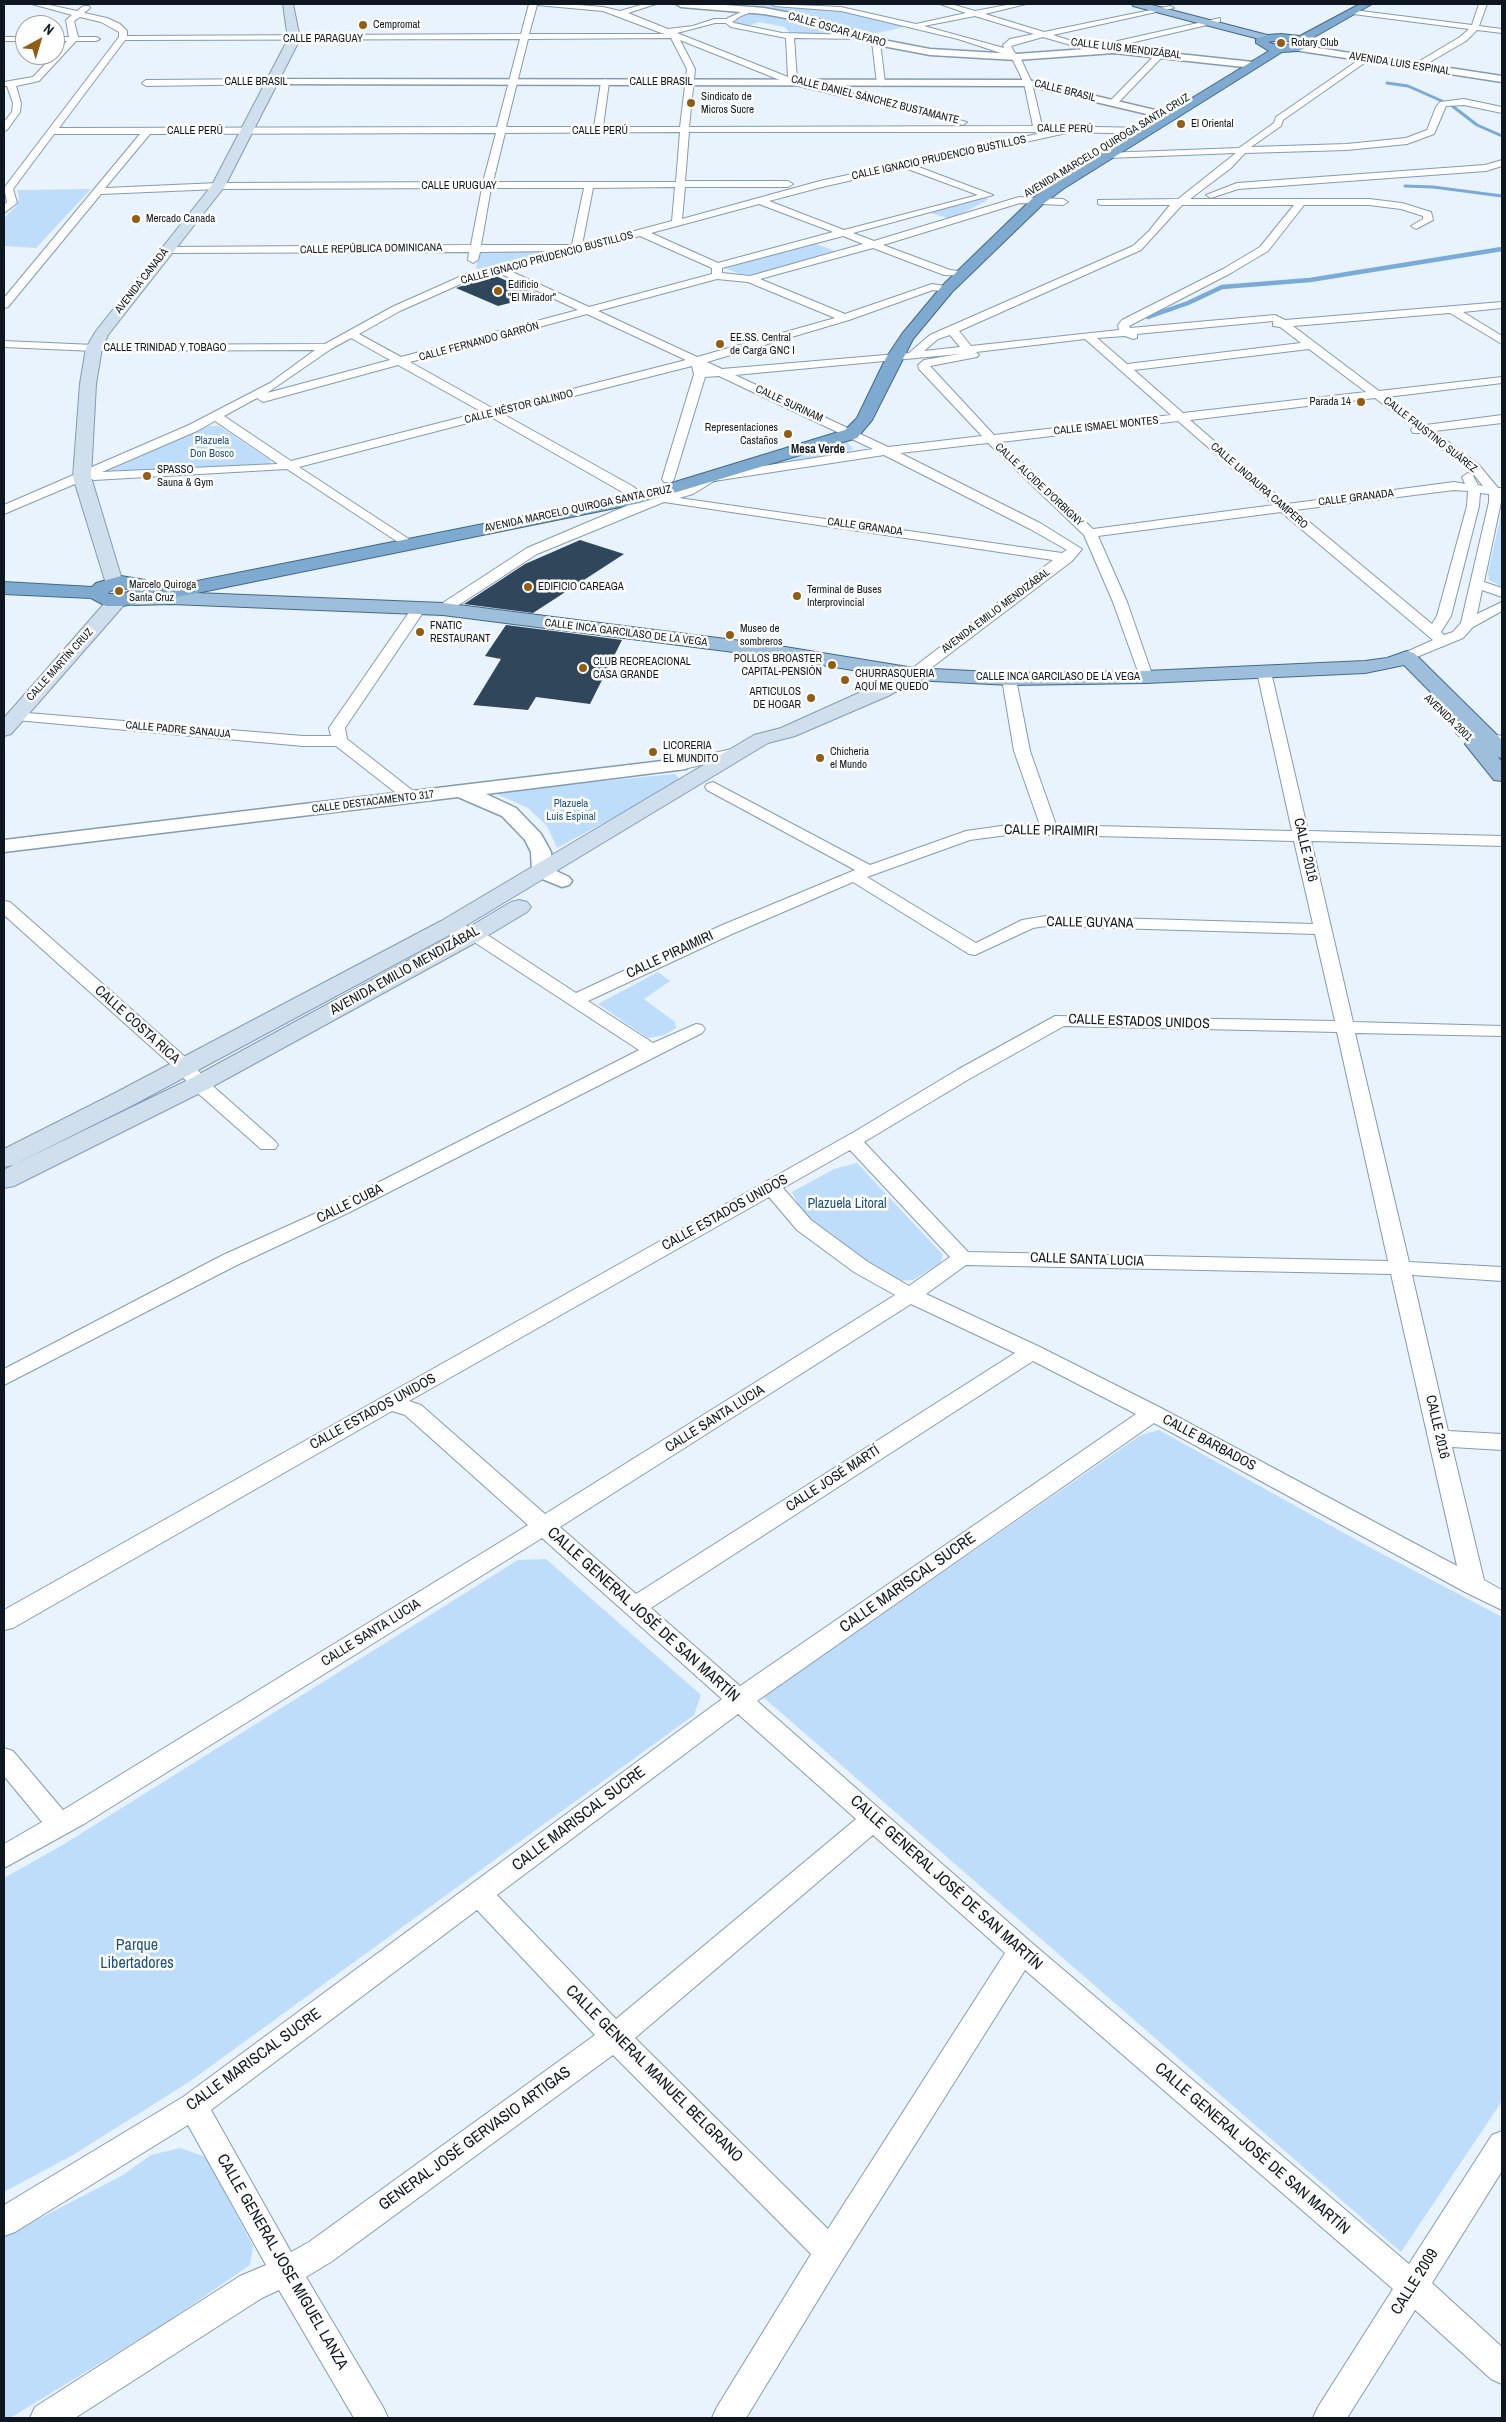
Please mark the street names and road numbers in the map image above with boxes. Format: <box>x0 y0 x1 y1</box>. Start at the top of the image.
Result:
street label: CALLE OSCAR ALFARO <box>787 10 887 50</box>
street label: CALLE PARAGUAY <box>283 32 363 46</box>
street label: CALLE LUIS MENDIZÁBAL <box>1070 36 1182 62</box>
street label: AVENIDA LUIS ESPINAL <box>1349 49 1451 79</box>
street label: CALLE DANIEL SÁNCHEZ BUSTAMANTE <box>790 73 960 127</box>
street label: CALLE BRASIL <box>224 75 288 89</box>
street label: CALLE BRASIL <box>629 75 693 89</box>
street label: CALLE BRASIL <box>1033 77 1097 105</box>
street label: AVENIDA MARCELO QUIROGA SANTA CRUZ <box>1022 91 1192 201</box>
street label: CALLE PERÚ <box>1037 122 1093 136</box>
street label: CALLE PERÚ <box>167 124 223 138</box>
street label: CALLE PERÚ <box>572 124 628 138</box>
street label: CALLE IGNACIO PRUDENCIO BUSTILLOS <box>851 133 1027 183</box>
street label: CALLE URUGUAY <box>421 179 497 193</box>
street label: CALLE IGNACIO PRUDENCIO BUSTILLOS <box>459 229 635 287</box>
street label: CALLE REPÚBLICA DOMINICANA <box>300 241 442 257</box>
street label: AVENIDA CANADÁ <box>112 246 172 316</box>
street label: CALLE FERNANDO GARRÓN <box>418 320 540 364</box>
street label: CALLE TRINIDAD Y TOBAGO <box>103 341 227 355</box>
street label: CALLE SURINAM <box>753 383 825 425</box>
street label: CALLE NÉSTOR GALINDO <box>463 387 575 427</box>
street label: CALLE FAUSTINO SUÁREZ <box>1381 394 1479 476</box>
street label: CALLE ISMAEL MONTES <box>1053 414 1159 438</box>
street label: CALLE LINDAURA CAMPERO <box>1208 440 1310 532</box>
street label: CALLE ALCIDE D'ORBIGNY <box>992 441 1086 529</box>
street label: AVENIDA MARCELO QUIROGA SANTA CRUZ <box>483 483 673 535</box>
street label: CALLE GRANADA <box>1318 487 1394 509</box>
street label: CALLE GRANADA <box>827 515 903 539</box>
street label: AVENIDA EMILIO MENDIZÁBAL <box>939 566 1053 656</box>
street label: CALLE INCA GARCILASO DE LA VEGA <box>544 616 708 650</box>
street label: CALLE MARTÍN CRUZ <box>24 626 96 704</box>
street label: CALLE INCA GARCILASO DE LA VEGA <box>976 670 1140 684</box>
street label: AVENIDA 2001 <box>1421 692 1475 744</box>
street label: CALLE PADRE SANAUJA <box>125 719 231 741</box>
street label: CALLE DESTACAMENTO 317 <box>311 788 435 816</box>
street label: CALLE 2016 <box>1289 816 1321 884</box>
street label: CALLE PIRAIMIRI <box>1004 822 1098 840</box>
street label: CALLE GUYANA <box>1046 914 1134 932</box>
street label: AVENIDA EMILIO MENDIZÁBAL <box>327 923 483 1019</box>
street label: CALLE PIRAIMIRI <box>624 928 716 982</box>
street label: CALLE COSTA RICA <box>91 982 183 1068</box>
street label: CALLE ESTADOS UNIDOS <box>1068 1011 1210 1033</box>
street label: CALLE ESTADOS UNIDOS <box>659 1171 791 1255</box>
street label: CALLE CUBA <box>314 1181 386 1227</box>
street label: CALLE SANTA LUCIA <box>1030 1250 1144 1270</box>
street label: CALLE ESTADOS UNIDOS <box>307 1370 439 1454</box>
street label: CALLE SANTA LUCIA <box>662 1382 768 1456</box>
street label: CALLE 2016 <box>1421 1393 1453 1461</box>
street label: CALLE BARBADOS <box>1159 1411 1259 1475</box>
street label: CALLE JOSÉ MARTÍ <box>783 1442 883 1516</box>
street label: CALLE GENERAL JOSÉ DE SAN MARTÍN <box>543 1524 743 1706</box>
street label: CALLE MARISCAL SUCRE <box>836 1529 980 1637</box>
street label: CALLE SANTA LUCIA <box>318 1596 424 1670</box>
street label: CALLE MARISCAL SUCRE <box>509 1763 649 1875</box>
street label: CALLE GENERAL JOSÉ DE SAN MARTÍN <box>846 1792 1046 1974</box>
street label: CALLE GENERAL MANUEL BELGRANO <box>561 1981 747 2167</box>
street label: CALLE MARISCAL SUCRE <box>183 2005 325 2115</box>
street label: CALLE GENERAL JOSÉ DE SAN MARTÍN <box>1151 2059 1353 2239</box>
street label: GENERAL JOSÉ GERVASIO ARTIGAS <box>375 2063 575 2215</box>
street label: CALLE GENERAL JOSE MIGUEL LANZA <box>212 2151 352 2373</box>
street label: CALLE 2009 <box>1387 2245 1443 2319</box>

